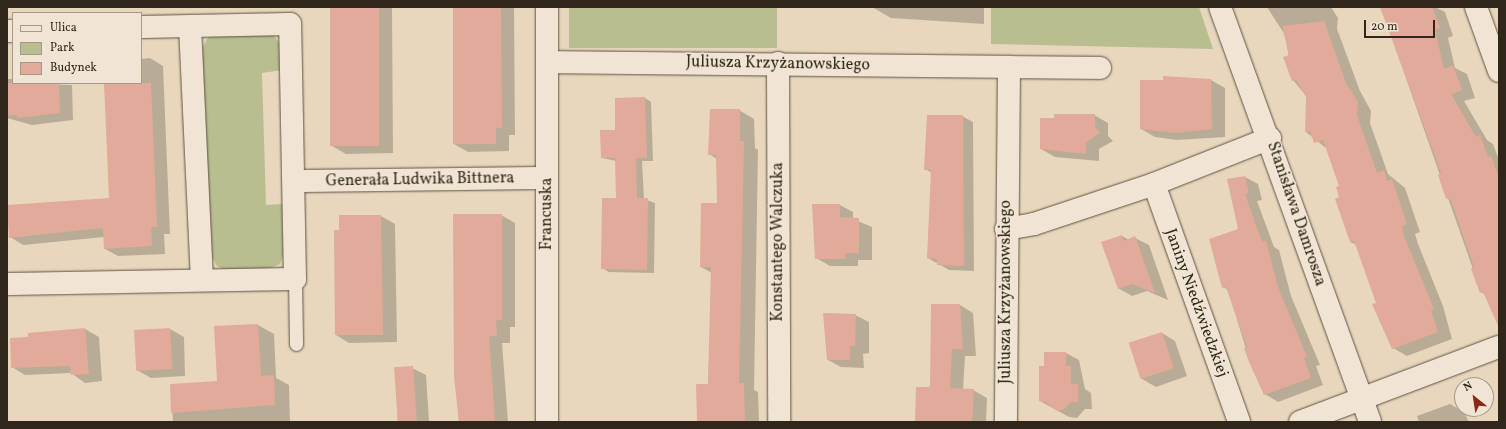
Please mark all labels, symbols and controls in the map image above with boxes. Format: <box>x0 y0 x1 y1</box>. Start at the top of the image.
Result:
legend <box>12 12 142 84</box>
scale bar <box>1366 12 1437 38</box>
text: 20 m <box>1371 19 1398 35</box>
text: Ulica <box>50 20 77 36</box>
text: Park <box>50 40 75 56</box>
street label: Juliusza Krzyżanowskiego <box>686 53 870 75</box>
text: Budynek <box>50 60 97 76</box>
street label: Stanisława Damrosza <box>1262 139 1330 289</box>
street label: Konstantego Walczuka <box>768 162 788 322</box>
street label: Generała Ludwika Bittnera <box>325 169 515 191</box>
street label: Francuska <box>537 178 557 250</box>
street label: Juliusza Krzyżanowskiego <box>996 200 1016 384</box>
street label: Janiny Niedźwiedzkiej <box>1160 226 1232 380</box>
north arrow <box>1454 377 1494 417</box>
text: N <box>1461 379 1475 396</box>

